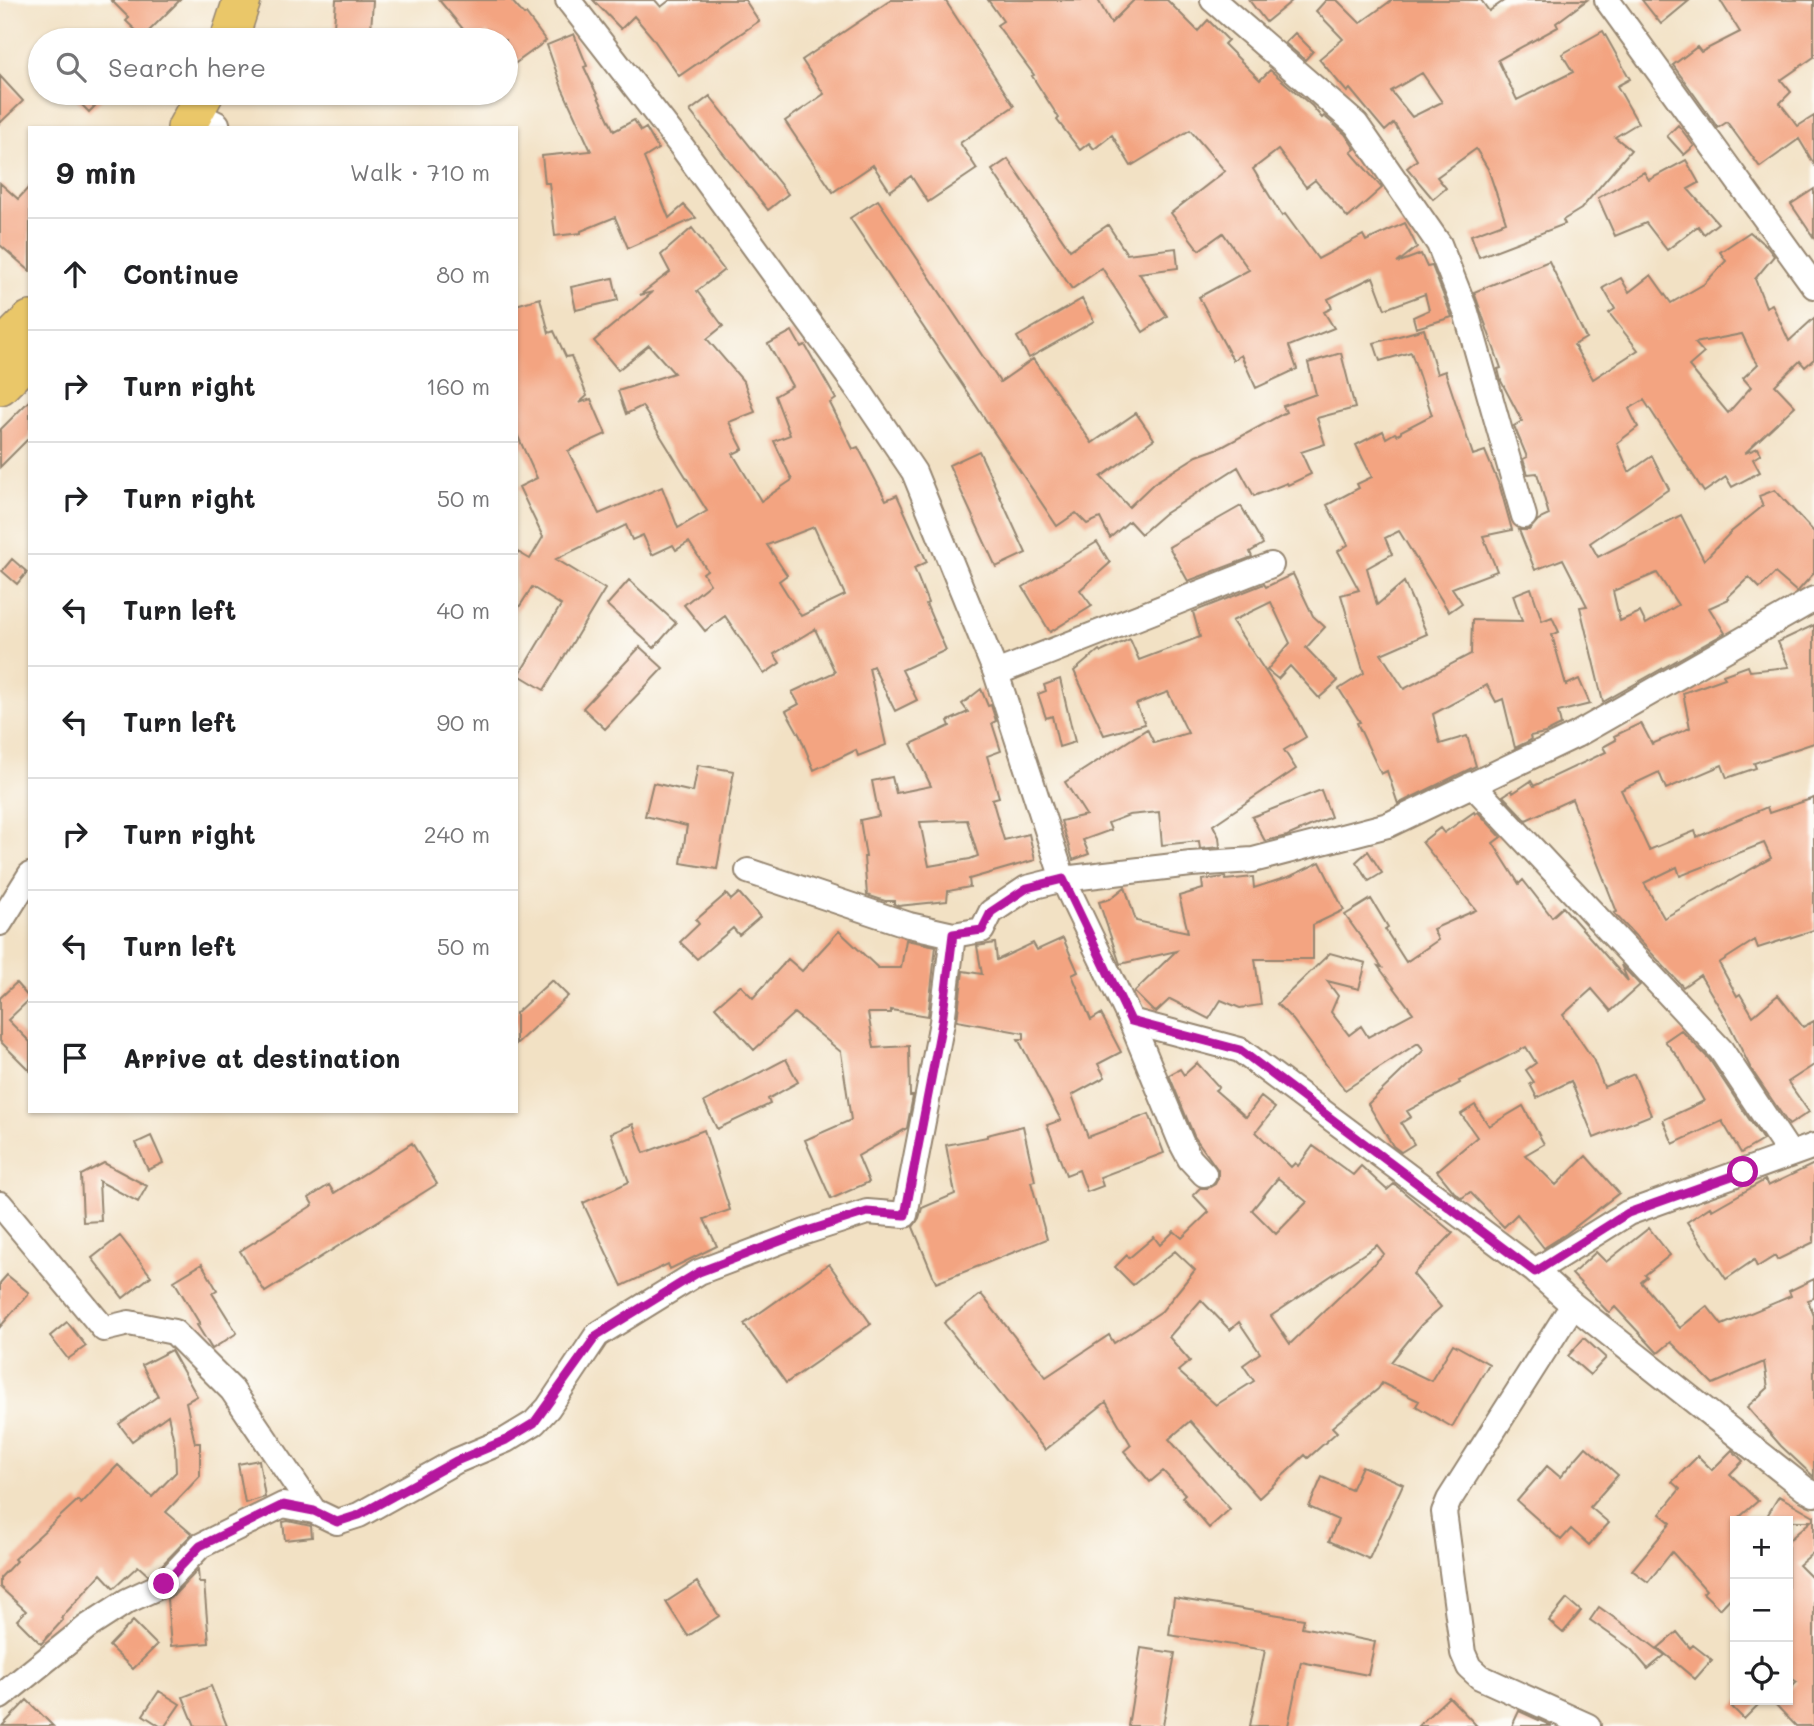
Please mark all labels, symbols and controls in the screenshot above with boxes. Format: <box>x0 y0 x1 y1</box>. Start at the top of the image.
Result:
search box <box>28 28 518 105</box>
icon: search <box>52 48 90 86</box>
text: Search here <box>108 50 266 84</box>
text: 9 min <box>56 152 136 192</box>
text: Walk · 710 m <box>350 157 490 187</box>
icon: ahead <box>56 255 94 293</box>
text: Continue <box>123 257 239 291</box>
text: 80 m <box>436 259 490 289</box>
icon: right <box>56 367 94 405</box>
text: Turn right <box>123 369 256 403</box>
text: 160 m <box>426 371 490 401</box>
icon: right <box>56 479 94 517</box>
text: Turn right <box>123 481 256 515</box>
text: 50 m <box>437 483 490 513</box>
icon: left <box>56 591 94 629</box>
text: Turn left <box>123 593 236 627</box>
text: 40 m <box>437 595 490 625</box>
icon: left <box>56 703 94 741</box>
text: Turn left <box>123 705 236 739</box>
text: 90 m <box>437 707 490 737</box>
icon: right <box>56 815 94 853</box>
text: Turn right <box>123 817 256 851</box>
text: 240 m <box>424 819 490 849</box>
icon: left <box>56 927 94 965</box>
text: Turn left <box>123 929 236 963</box>
text: 50 m <box>437 931 490 961</box>
icon: arrive <box>56 1039 94 1077</box>
text: Arrive at destination <box>123 1041 400 1075</box>
route start <box>1727 1156 1758 1187</box>
map controls <box>1730 1516 1793 1705</box>
button: + <box>1730 1516 1793 1579</box>
route end <box>148 1568 179 1599</box>
button: − <box>1730 1579 1793 1642</box>
button: locate <box>1730 1642 1793 1705</box>

